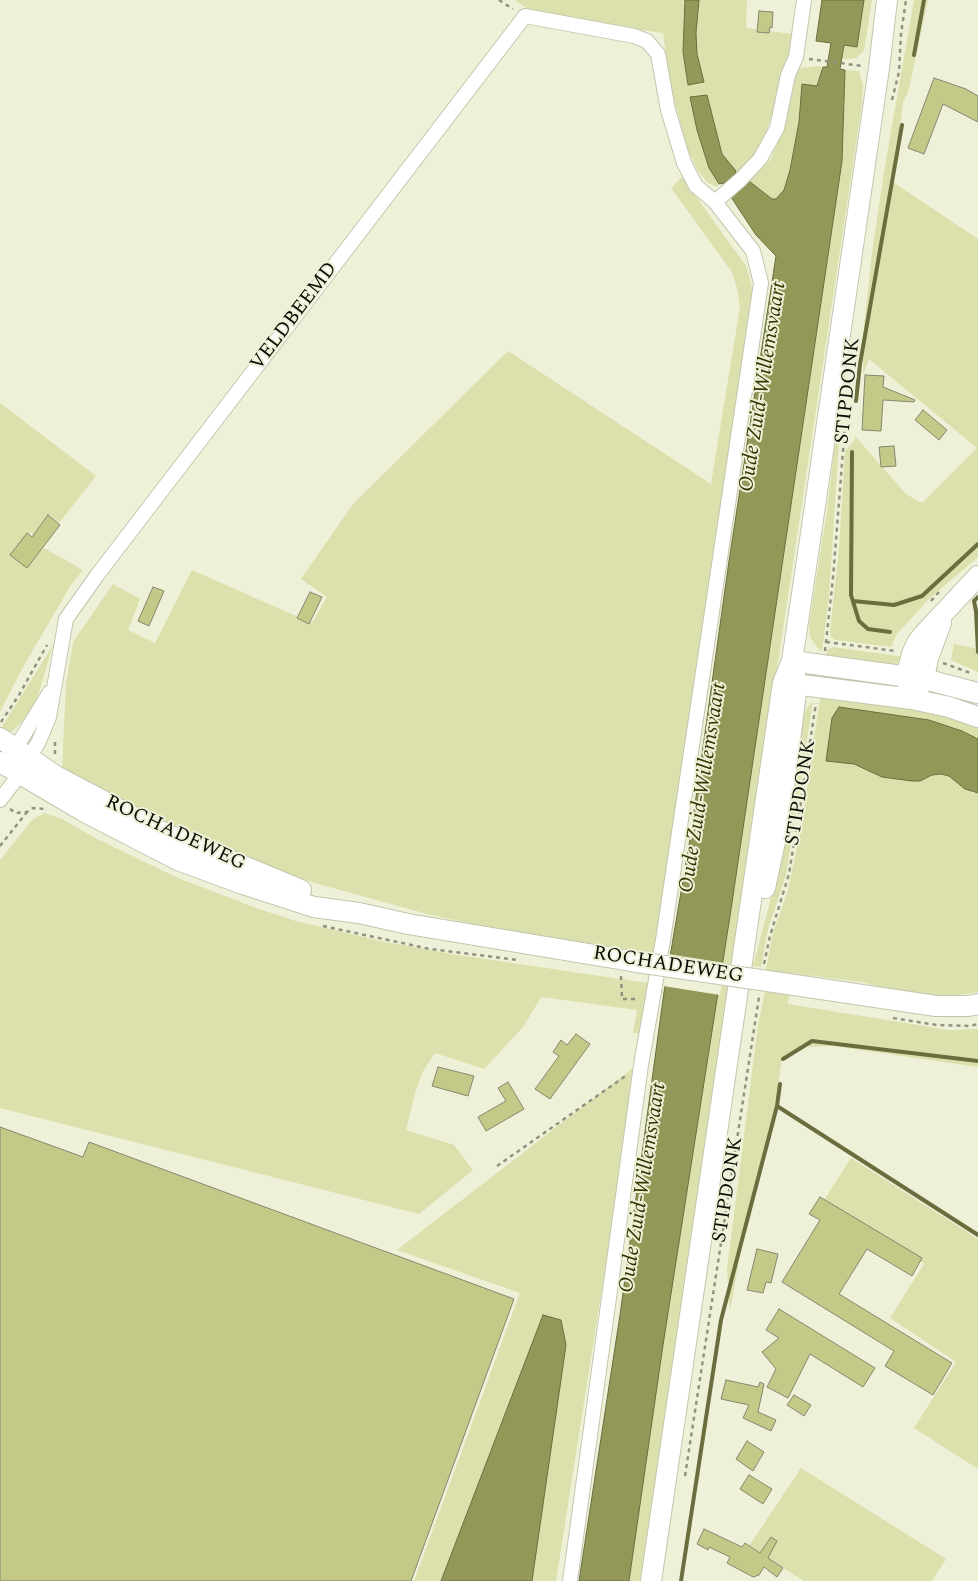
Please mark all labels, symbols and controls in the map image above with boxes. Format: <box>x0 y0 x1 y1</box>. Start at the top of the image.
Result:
street label: VELDBEEMD <box>246 258 344 376</box>
water label: Oude Zuid-Willemsvaart <box>735 280 793 494</box>
street label: STIPDONK <box>831 337 867 445</box>
water label: Oude Zuid-Willemsvaart <box>675 681 733 895</box>
street label: STIPDONK <box>782 738 822 848</box>
street label: ROCHADEWEG <box>101 791 249 877</box>
street label: ROCHADEWEG <box>591 942 745 990</box>
water label: Oude Zuid-Willemsvaart <box>615 1081 673 1295</box>
street label: STIPDONK <box>709 1135 749 1245</box>

